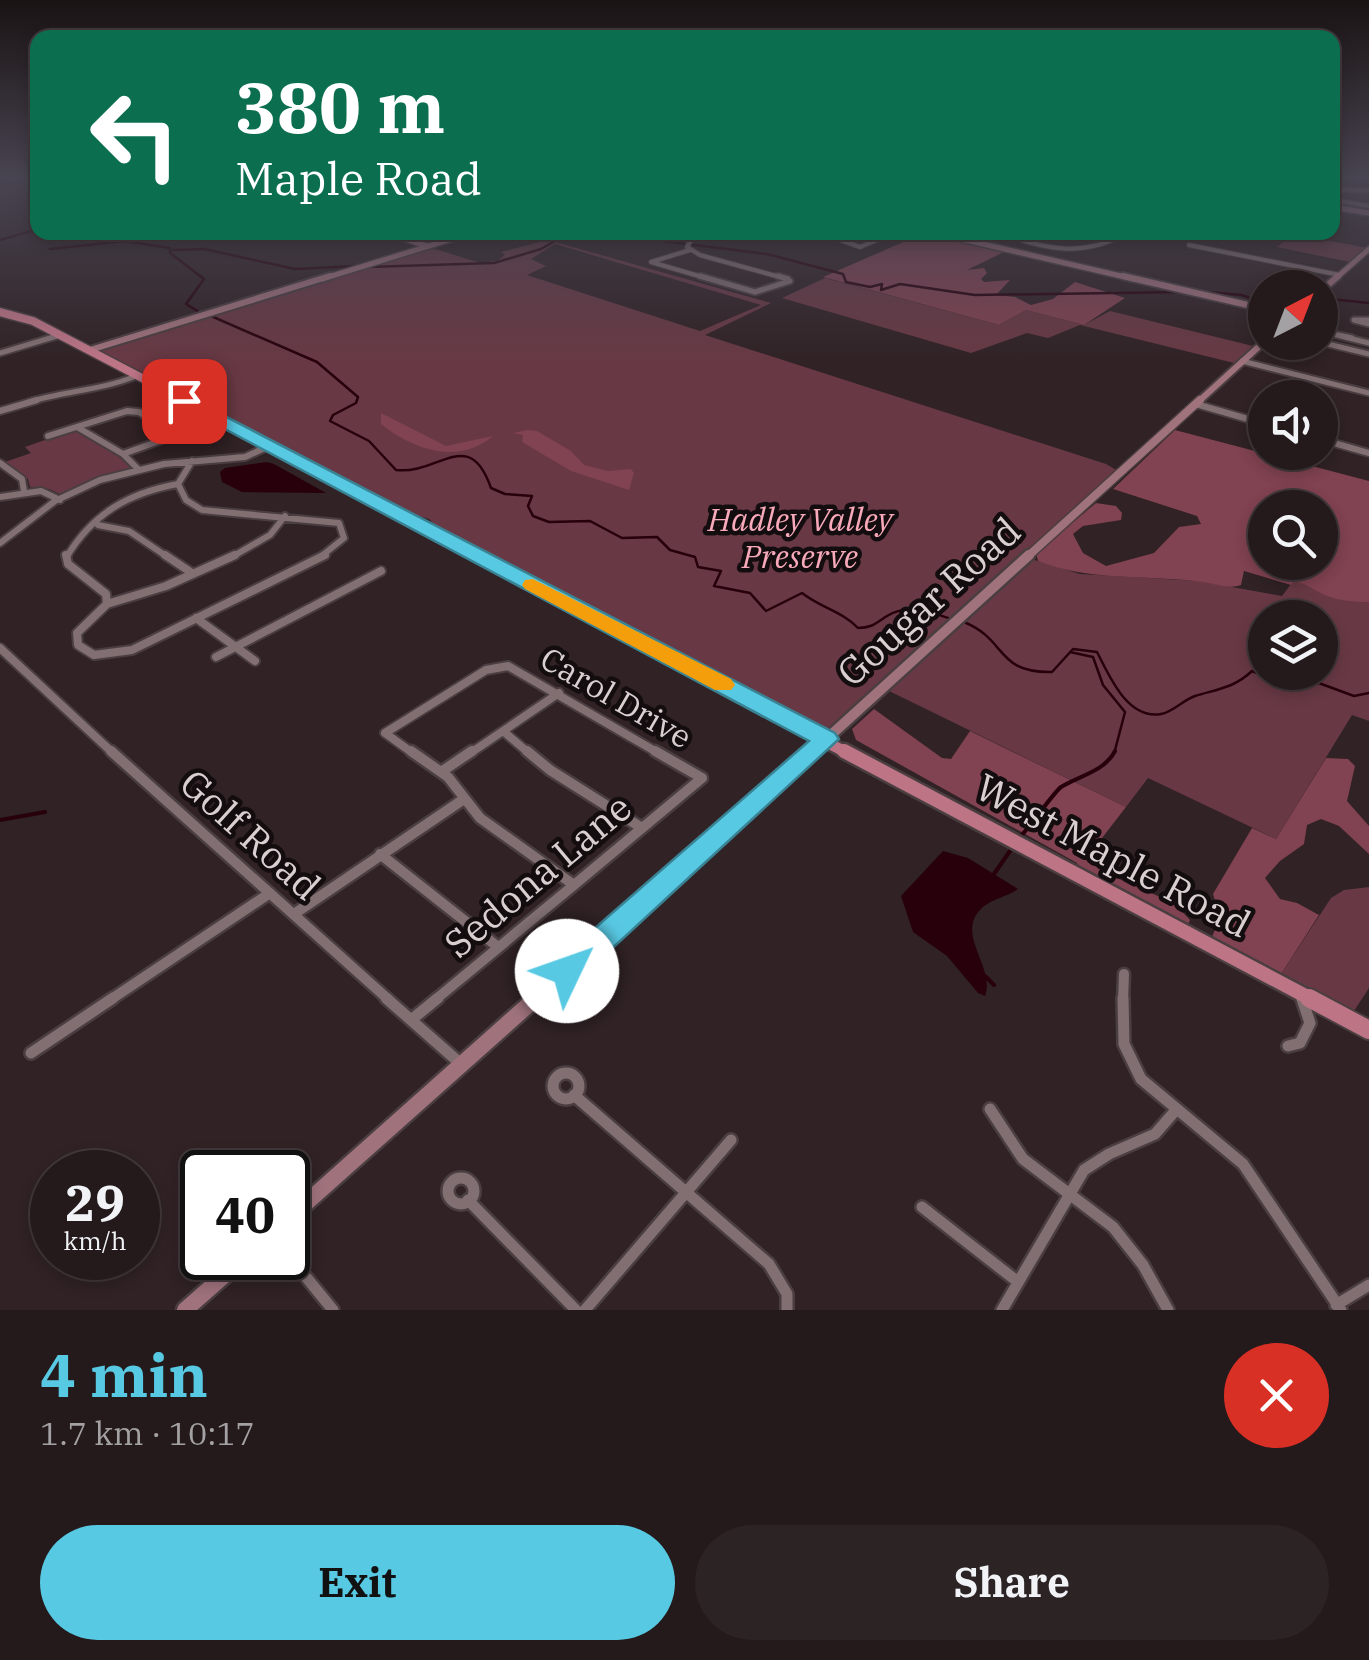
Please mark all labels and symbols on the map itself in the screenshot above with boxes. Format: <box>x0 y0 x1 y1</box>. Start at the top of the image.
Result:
north arrow <box>1248 270 1338 360</box>
pin <box>142 359 227 444</box>
park label: Hadley Valley Preserve <box>707 498 895 577</box>
street label: Gougar Road <box>826 506 1030 696</box>
street label: Carol Drive <box>533 637 700 757</box>
street label: Golf Road <box>170 758 332 910</box>
street label: West Maple Road <box>968 762 1260 948</box>
street label: Sedona Lane <box>433 782 641 967</box>
position arrow <box>515 919 619 1023</box>
speed limit sign: 40 <box>180 1150 310 1280</box>

